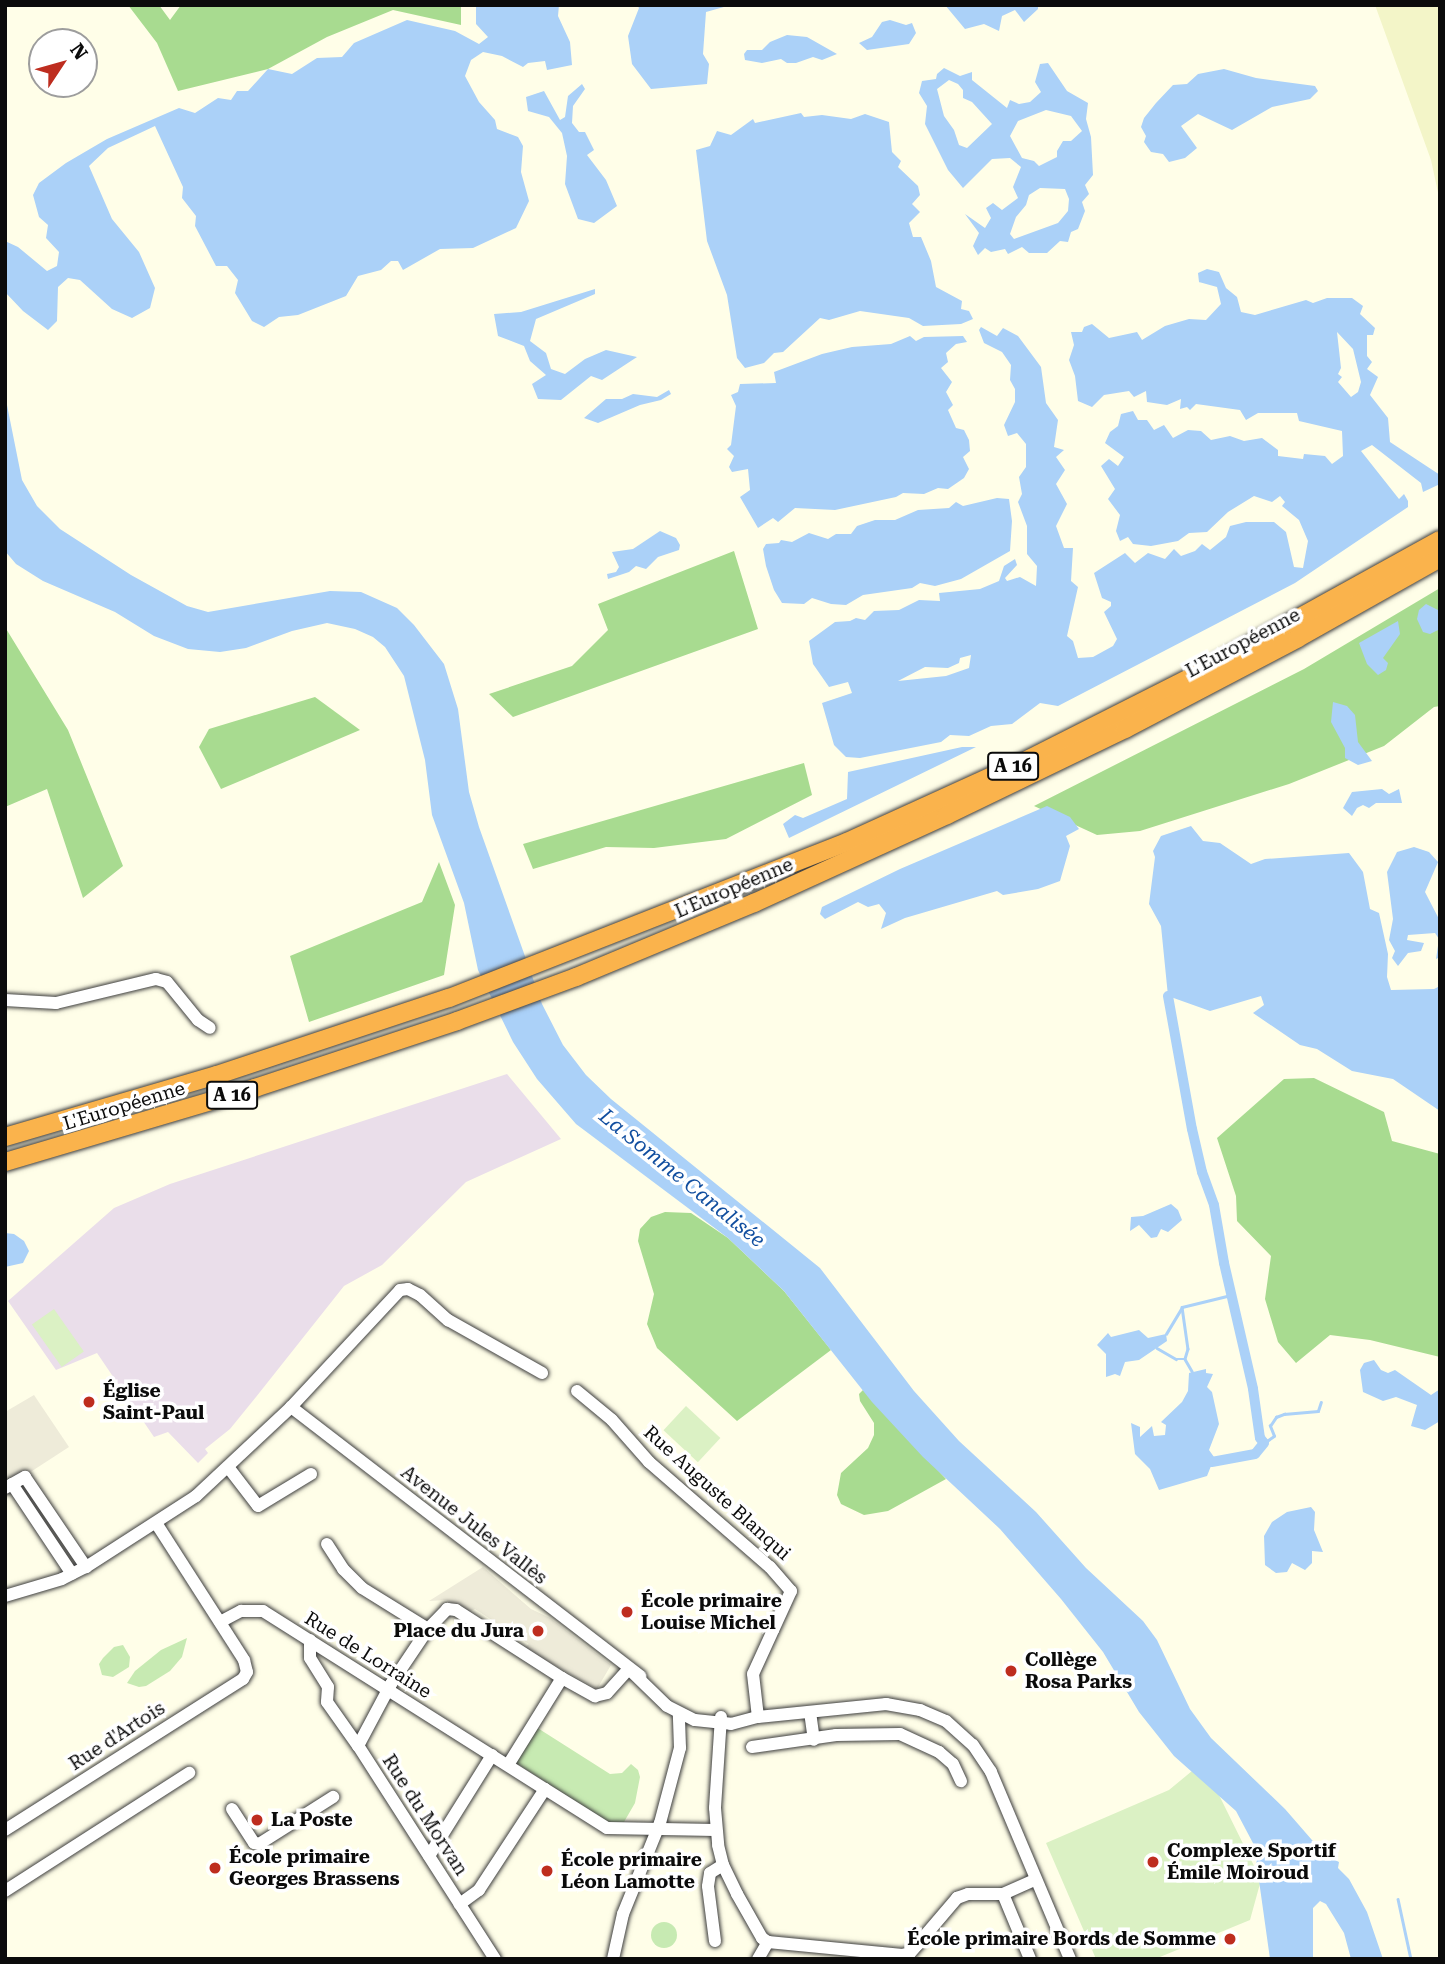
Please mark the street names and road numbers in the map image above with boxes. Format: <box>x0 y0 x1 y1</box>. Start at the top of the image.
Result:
street label: L'Européenne <box>1182 603 1304 683</box>
road number: A 16 <box>987 752 1039 780</box>
street label: L'Européenne <box>671 853 797 923</box>
street label: L'Européenne <box>60 1077 188 1135</box>
road number: A 16 <box>206 1080 258 1110</box>
street label: Rue Auguste Blanqui <box>639 1421 795 1565</box>
street label: Avenue Jules Vallès <box>396 1461 552 1589</box>
street label: Rue de Lorraine <box>300 1607 436 1703</box>
street label: Rue d'Artois <box>65 1697 169 1775</box>
street label: Rue du Morvan <box>377 1750 473 1880</box>

